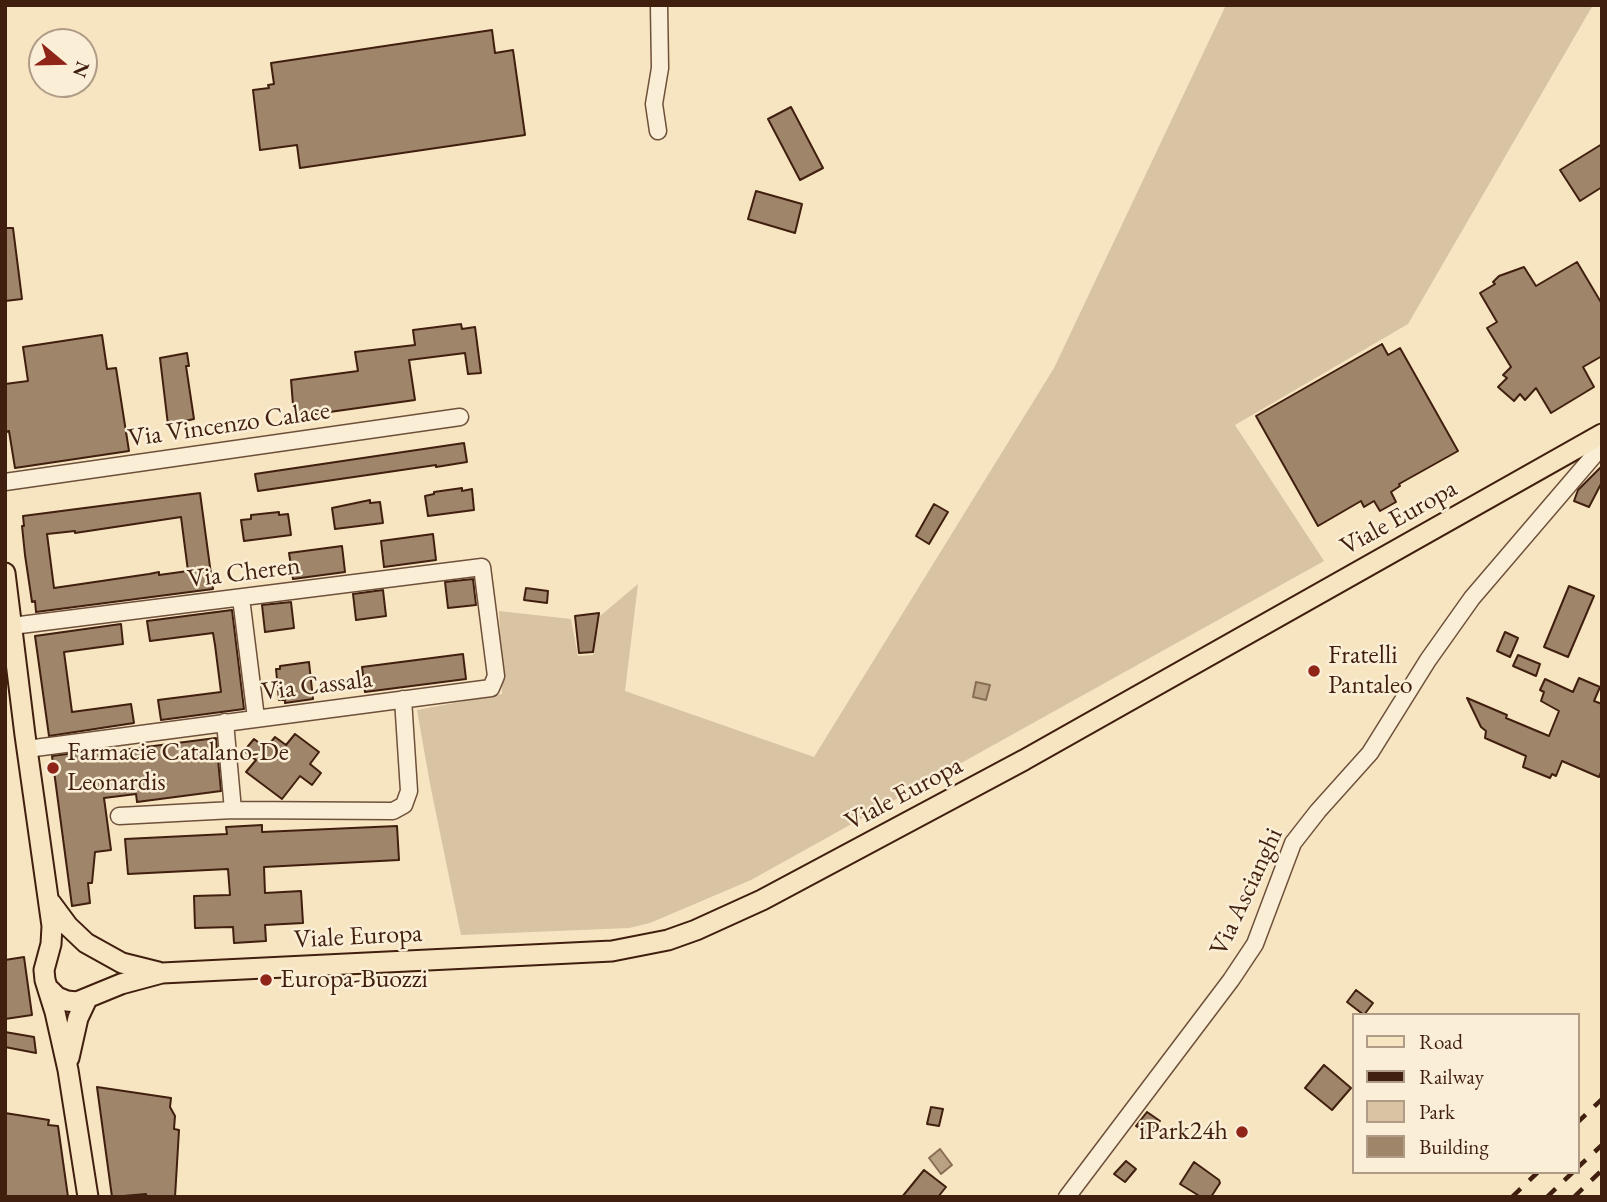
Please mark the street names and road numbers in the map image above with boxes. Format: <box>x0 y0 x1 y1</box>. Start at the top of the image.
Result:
street label: Via Vincenzo Calace <box>126 395 332 455</box>
street label: Viale Europa <box>1335 473 1463 563</box>
street label: Via Cheren <box>186 551 302 595</box>
street label: Via Cassala <box>260 664 374 708</box>
street label: Viale Europa <box>840 750 968 838</box>
street label: Via Ascianghi <box>1204 823 1290 961</box>
street label: Viale Europa <box>293 918 423 956</box>

